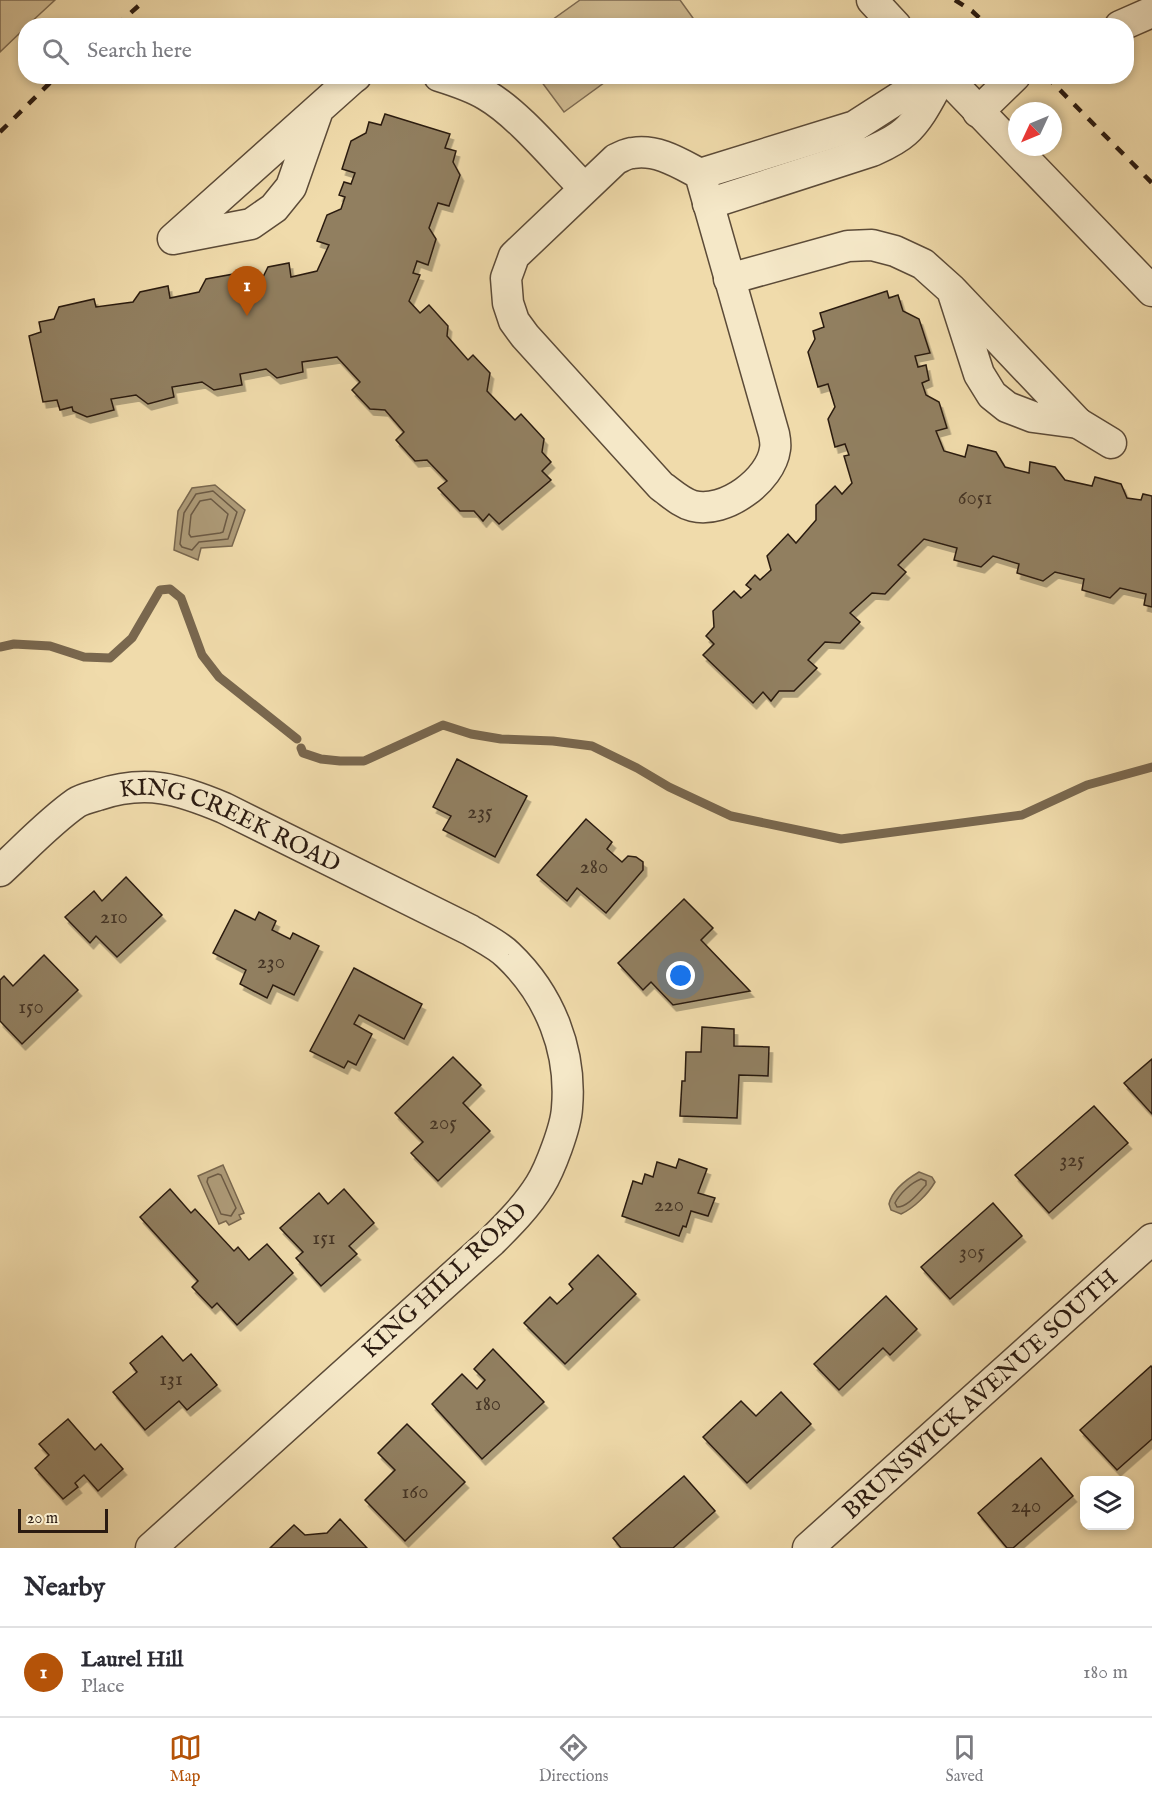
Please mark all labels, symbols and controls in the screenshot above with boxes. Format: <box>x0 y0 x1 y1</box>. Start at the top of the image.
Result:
search box <box>18 18 1134 84</box>
icon: search <box>39 35 72 68</box>
text: Search here <box>87 37 192 65</box>
north arrow <box>1008 102 1062 156</box>
pin: 1 <box>228 266 266 316</box>
house number: 6051 <box>958 485 992 512</box>
street label: KING CREEK ROAD <box>118 773 345 880</box>
house number: 235 <box>467 799 493 826</box>
house number: 280 <box>580 854 608 881</box>
house number: 210 <box>100 904 128 931</box>
house number: 230 <box>257 949 285 976</box>
your location <box>666 961 695 990</box>
house number: 150 <box>18 994 44 1021</box>
house number: 205 <box>429 1110 457 1137</box>
house number: 325 <box>1059 1147 1085 1174</box>
house number: 220 <box>654 1192 684 1219</box>
street label: KING HILL ROAD <box>356 1196 534 1366</box>
house number: 151 <box>312 1225 336 1252</box>
house number: 305 <box>959 1239 985 1266</box>
street label: BRUNSWICK AVENUE SOUTH <box>837 1263 1125 1527</box>
house number: 131 <box>159 1366 183 1393</box>
house number: 180 <box>475 1391 501 1418</box>
map controls <box>1080 1476 1134 1530</box>
button: layers <box>1080 1476 1134 1530</box>
house number: 160 <box>402 1479 429 1506</box>
house number: 240 <box>1011 1493 1041 1520</box>
scale bar <box>18 1506 108 1534</box>
text: 20 m <box>27 1509 58 1529</box>
text: Nearby <box>24 1571 105 1604</box>
text: Laurel Hill <box>81 1646 183 1674</box>
text: 1 <box>40 1660 47 1685</box>
text: 180 m <box>1083 1660 1128 1685</box>
text: Place <box>81 1674 124 1699</box>
tab: Map <box>169 1731 202 1787</box>
tab: Directions <box>539 1731 608 1787</box>
tab: Saved <box>946 1731 983 1787</box>

